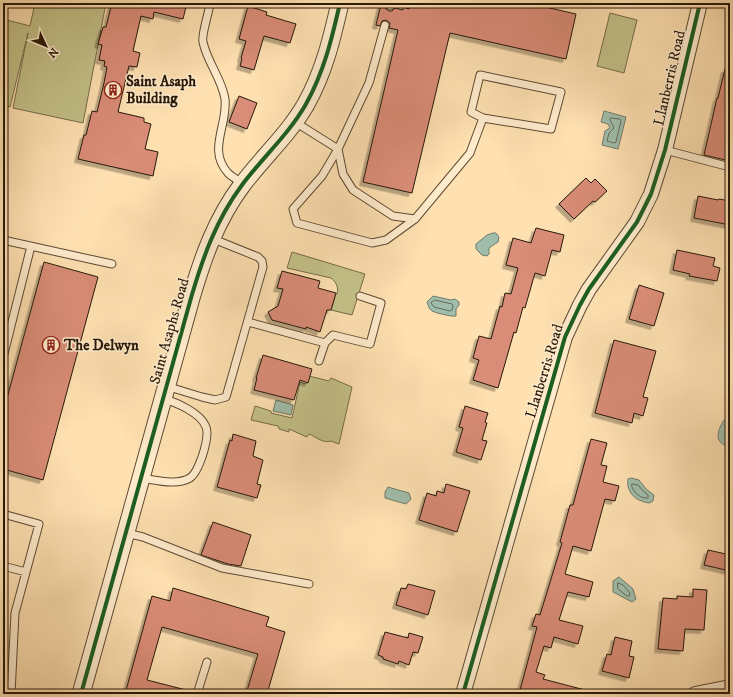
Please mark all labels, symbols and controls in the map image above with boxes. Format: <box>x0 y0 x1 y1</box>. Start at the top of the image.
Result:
north arrow <box>26 26 66 66</box>
street label: Llanberris Road <box>649 28 690 128</box>
text: N <box>44 44 61 60</box>
place label: Saint Asaph Building <box>126 72 196 108</box>
building icon: Saint Asaph Building <box>103 80 123 100</box>
street label: Saint Asaphs Road <box>145 275 194 386</box>
street label: Llanberris Road <box>521 321 568 420</box>
building icon: The Delwyn <box>41 335 61 355</box>
place label: The Delwyn <box>63 336 139 355</box>

